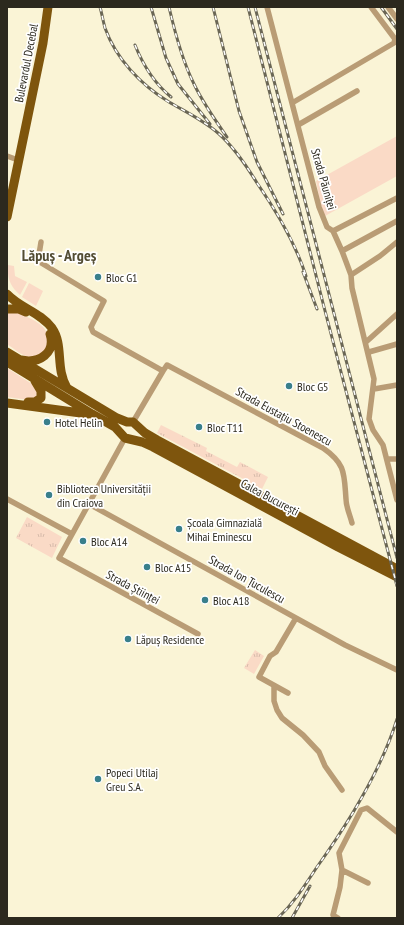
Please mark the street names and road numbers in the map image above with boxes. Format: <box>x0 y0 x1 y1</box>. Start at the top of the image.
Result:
street label: Bulevardul Decebal <box>11 22 41 104</box>
street label: Strada Păuniței <box>308 147 340 211</box>
street label: Strada Eustațiu Stoenescu <box>233 383 335 449</box>
street label: Calea București <box>238 475 302 519</box>
street label: Strada Ion Țuculescu <box>206 552 288 606</box>
street label: Strada Științei <box>104 567 162 607</box>

